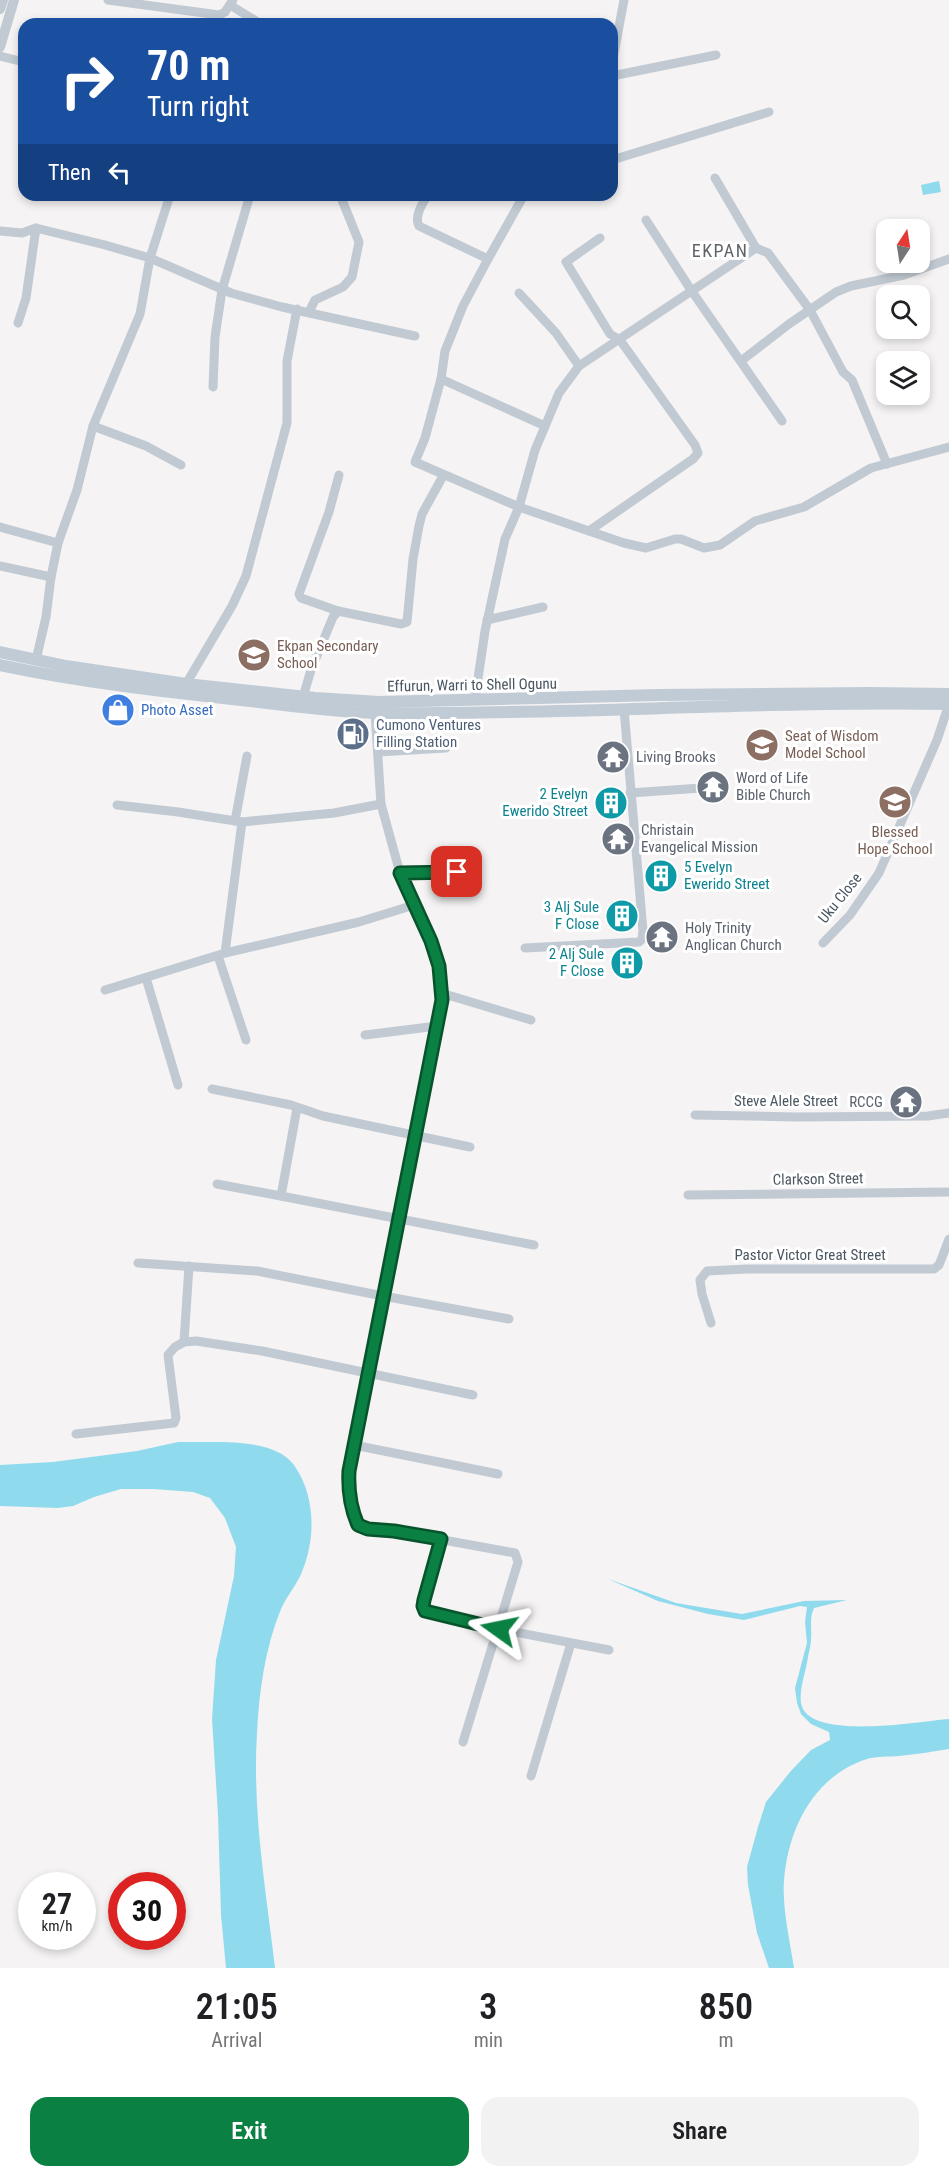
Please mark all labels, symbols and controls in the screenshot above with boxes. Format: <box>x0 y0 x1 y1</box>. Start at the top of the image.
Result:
text: 70 m <box>147 41 230 90</box>
icon: right <box>48 42 126 120</box>
text: Turn right <box>147 91 249 123</box>
icon: left <box>103 156 136 189</box>
text: Then <box>48 160 91 185</box>
north arrow <box>876 219 930 273</box>
map controls <box>876 219 930 405</box>
district label: EKPAN <box>692 240 748 261</box>
button: search <box>876 285 930 339</box>
button: layers <box>876 351 930 405</box>
school or university icon: Ekpan Secondary School <box>236 637 272 673</box>
place label: Ekpan Secondary School <box>277 637 379 672</box>
street label: Effurun, Warri to Shell Ogunu <box>387 675 557 695</box>
shop icon: Photo Asset <box>100 692 136 728</box>
place label: Photo Asset <box>141 701 213 719</box>
fuel station icon: Cumono Ventures Filling Station <box>335 716 371 752</box>
place label: Cumono Ventures Filling Station <box>376 716 481 751</box>
school or university icon: Seat of Wisdom Model School <box>744 727 780 763</box>
place label: Seat of Wisdom Model School <box>785 727 879 762</box>
temple icon: Living Brooks <box>595 739 631 775</box>
place label: Living Brooks <box>636 748 716 766</box>
temple icon: Word of Life Bible Church <box>695 769 731 805</box>
place label: Word of Life Bible Church <box>736 769 811 804</box>
school or university icon: Blessed Hope School <box>877 784 913 820</box>
place label: 2 Evelyn Ewerido Street <box>502 785 588 820</box>
building icon: 2 Evelyn Ewerido Street <box>593 785 629 821</box>
temple icon: Christain Evangelical Mission <box>600 821 636 857</box>
place label: Christain Evangelical Mission <box>641 821 758 856</box>
place label: Blessed Hope School <box>857 823 933 858</box>
pin <box>431 846 482 897</box>
icon: arrive <box>440 855 473 888</box>
building icon: 5 Evelyn Ewerido Street <box>643 858 679 894</box>
place label: 5 Evelyn Ewerido Street <box>684 858 770 893</box>
street label: Uku Close <box>814 869 866 927</box>
place label: 3 Alj Sule F Close <box>544 898 599 933</box>
building icon: 3 Alj Sule F Close <box>604 898 640 934</box>
temple icon: Holy Trinity Anglican Church <box>644 919 680 955</box>
place label: Holy Trinity Anglican Church <box>685 919 782 954</box>
place label: 2 Alj Sule F Close <box>549 945 604 980</box>
building icon: 2 Alj Sule F Close <box>609 945 645 981</box>
temple icon: RCCG <box>888 1084 924 1120</box>
street label: Steve Alele Street <box>734 1092 838 1110</box>
place label: RCCG <box>849 1093 883 1111</box>
street label: Clarkson Street <box>772 1169 864 1189</box>
street label: Pastor Victor Great Street <box>734 1246 886 1264</box>
position arrow <box>467 1597 531 1661</box>
speed limit sign: 30 <box>108 1872 186 1950</box>
text: 27 <box>42 1886 72 1921</box>
text: km/h <box>42 1917 72 1935</box>
text: 21:05 <box>196 1986 278 2028</box>
text: 3 <box>479 1986 497 2028</box>
text: 850 <box>699 1986 753 2028</box>
text: Arrival <box>211 2028 262 2052</box>
text: min <box>474 2028 503 2052</box>
text: m <box>718 2028 734 2052</box>
button: Exit <box>30 2097 469 2166</box>
button: Share <box>481 2097 919 2166</box>

